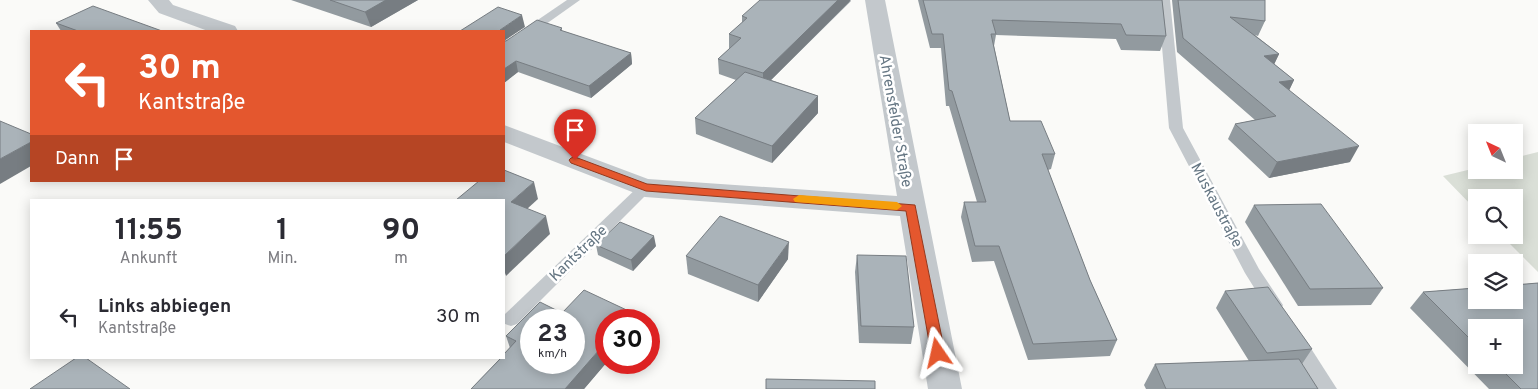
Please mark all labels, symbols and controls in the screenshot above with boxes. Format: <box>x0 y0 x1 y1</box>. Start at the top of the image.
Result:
text: 30 m <box>138 47 221 91</box>
icon: left <box>55 50 120 115</box>
street label: Ahrensfelder Straße <box>874 54 916 189</box>
text: Kantstraße <box>138 90 245 117</box>
pin <box>554 109 596 160</box>
icon: arrive <box>561 116 589 144</box>
north arrow <box>1468 124 1522 179</box>
map controls <box>1468 124 1523 374</box>
icon: arrive <box>110 145 138 173</box>
text: Dann <box>55 147 100 171</box>
street label: Muskaustraße <box>1185 160 1246 251</box>
button: search <box>1468 189 1523 244</box>
text: 11:55 <box>115 213 183 250</box>
text: 1 <box>276 213 288 250</box>
text: 90 <box>382 213 420 250</box>
street label: Kantstraße <box>546 222 612 286</box>
text: Ankunft <box>120 249 178 269</box>
text: Min. <box>267 249 297 269</box>
text: m <box>394 249 408 269</box>
button: layers <box>1468 254 1523 309</box>
text: Links abbiegen <box>98 295 231 319</box>
icon: left <box>55 303 83 331</box>
text: 30 m <box>436 305 480 329</box>
speed limit sign: 30 <box>595 309 660 374</box>
text: Kantstraße <box>98 319 176 339</box>
text: 23 <box>537 319 568 351</box>
button: + <box>1468 319 1523 374</box>
position arrow <box>911 326 963 378</box>
text: km/h <box>538 346 567 362</box>

